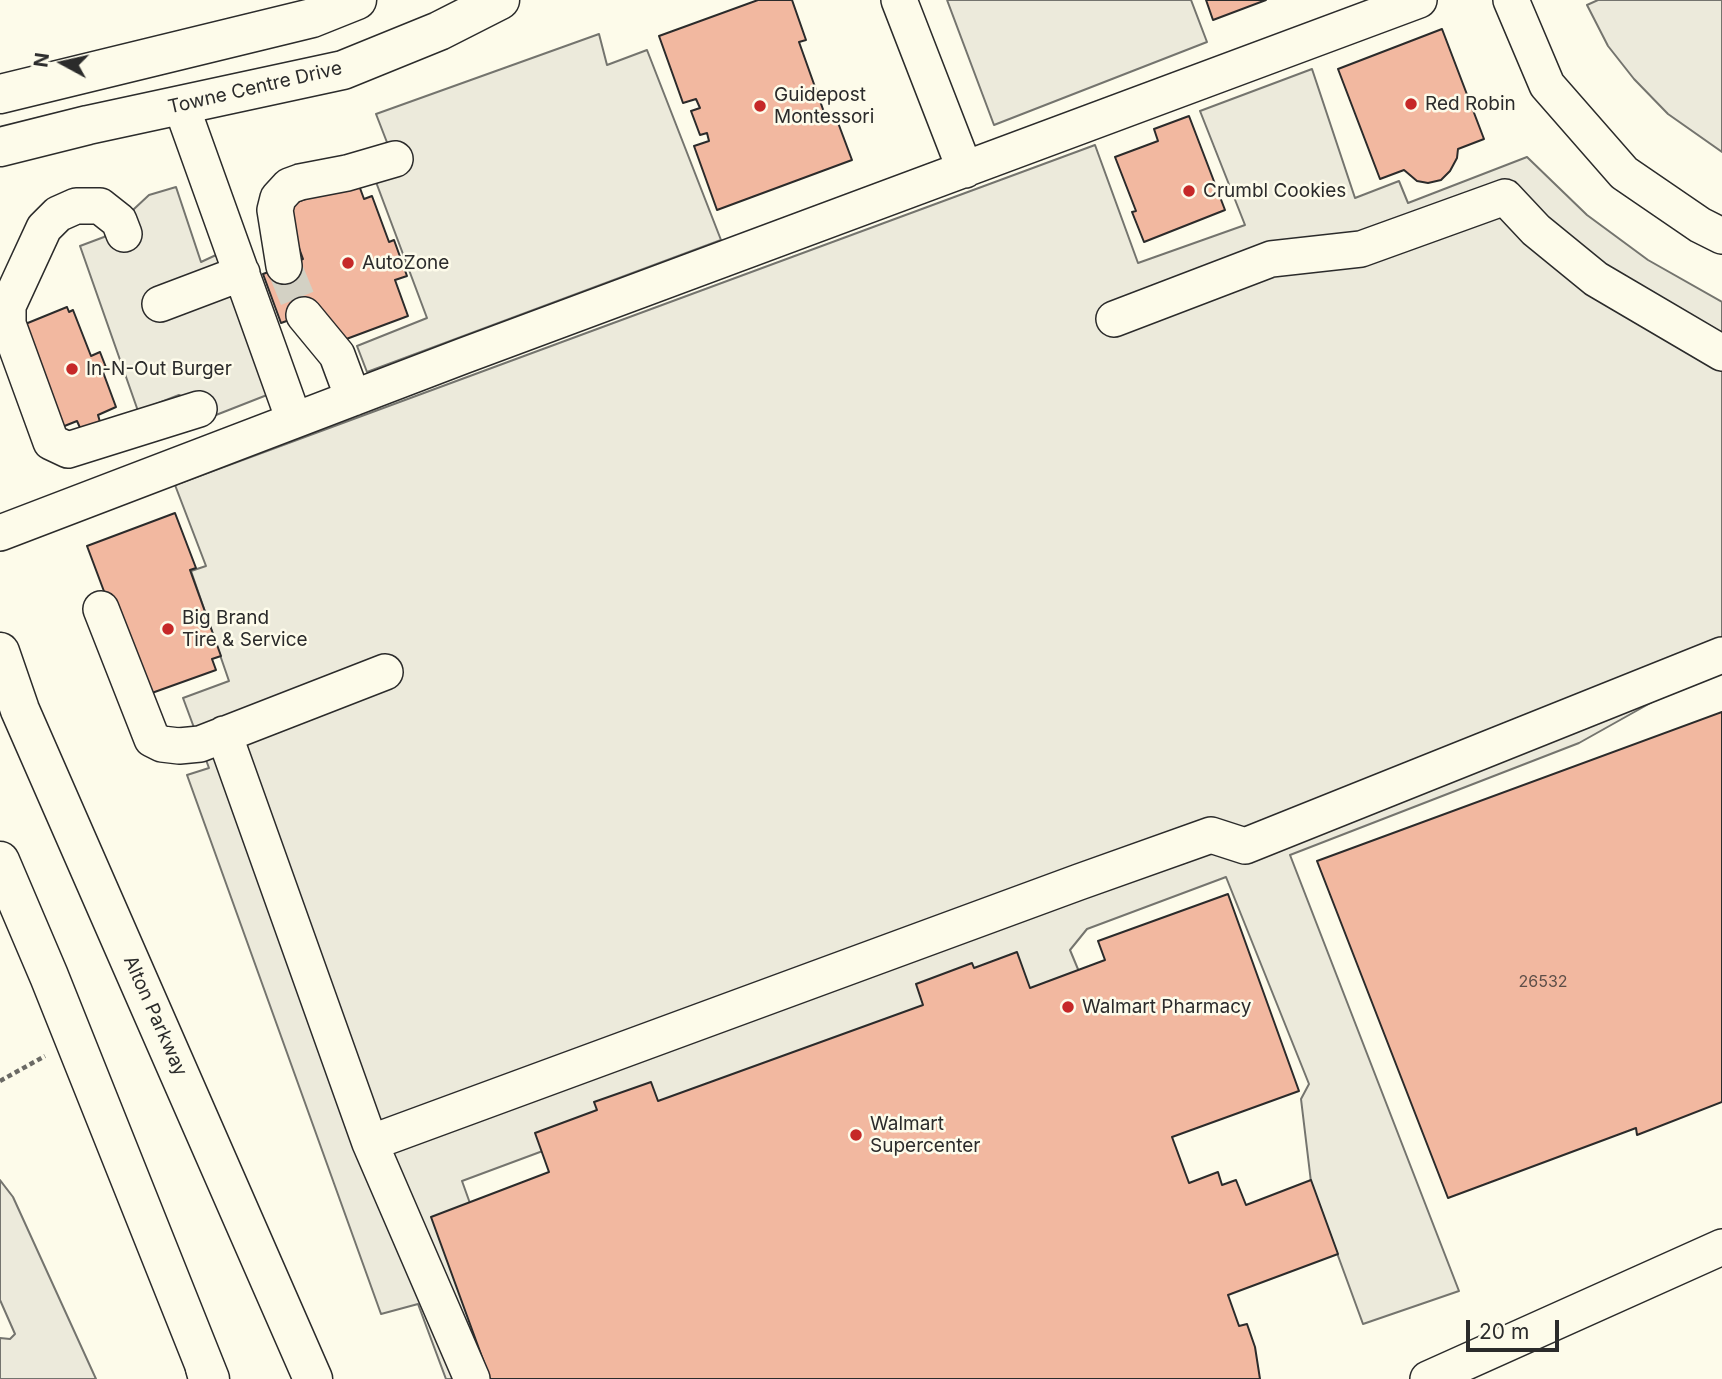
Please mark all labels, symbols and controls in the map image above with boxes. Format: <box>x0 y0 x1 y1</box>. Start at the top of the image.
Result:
north arrow <box>28 28 98 98</box>
text: N <box>29 51 54 69</box>
street label: Towne Centre Drive <box>166 57 344 119</box>
place label: Guidepost Montessori <box>774 84 874 128</box>
place label: Red Robin <box>1425 93 1516 115</box>
marker: Red Robin <box>1403 96 1419 112</box>
marker: Guidepost Montessori <box>752 98 768 114</box>
place label: Crumbl Cookies <box>1203 180 1346 202</box>
marker: Crumbl Cookies <box>1181 183 1197 199</box>
place label: AutoZone <box>362 252 449 274</box>
marker: AutoZone <box>340 255 356 271</box>
place label: In-N-Out Burger <box>86 358 232 380</box>
marker: In-N-Out Burger <box>64 361 80 377</box>
place label: Big Brand Tire & Service <box>182 607 308 651</box>
marker: Big Brand Tire & Service <box>160 621 176 637</box>
street label: Alton Parkway <box>118 952 192 1080</box>
house number: 26532 <box>1518 972 1568 992</box>
place label: Walmart Pharmacy <box>1082 996 1251 1018</box>
marker: Walmart Pharmacy <box>1060 999 1076 1015</box>
place label: Walmart Supercenter <box>870 1113 980 1157</box>
marker: Walmart Supercenter <box>848 1127 864 1143</box>
scale bar <box>1470 1306 1563 1350</box>
text: 20 m <box>1479 1319 1529 1344</box>

